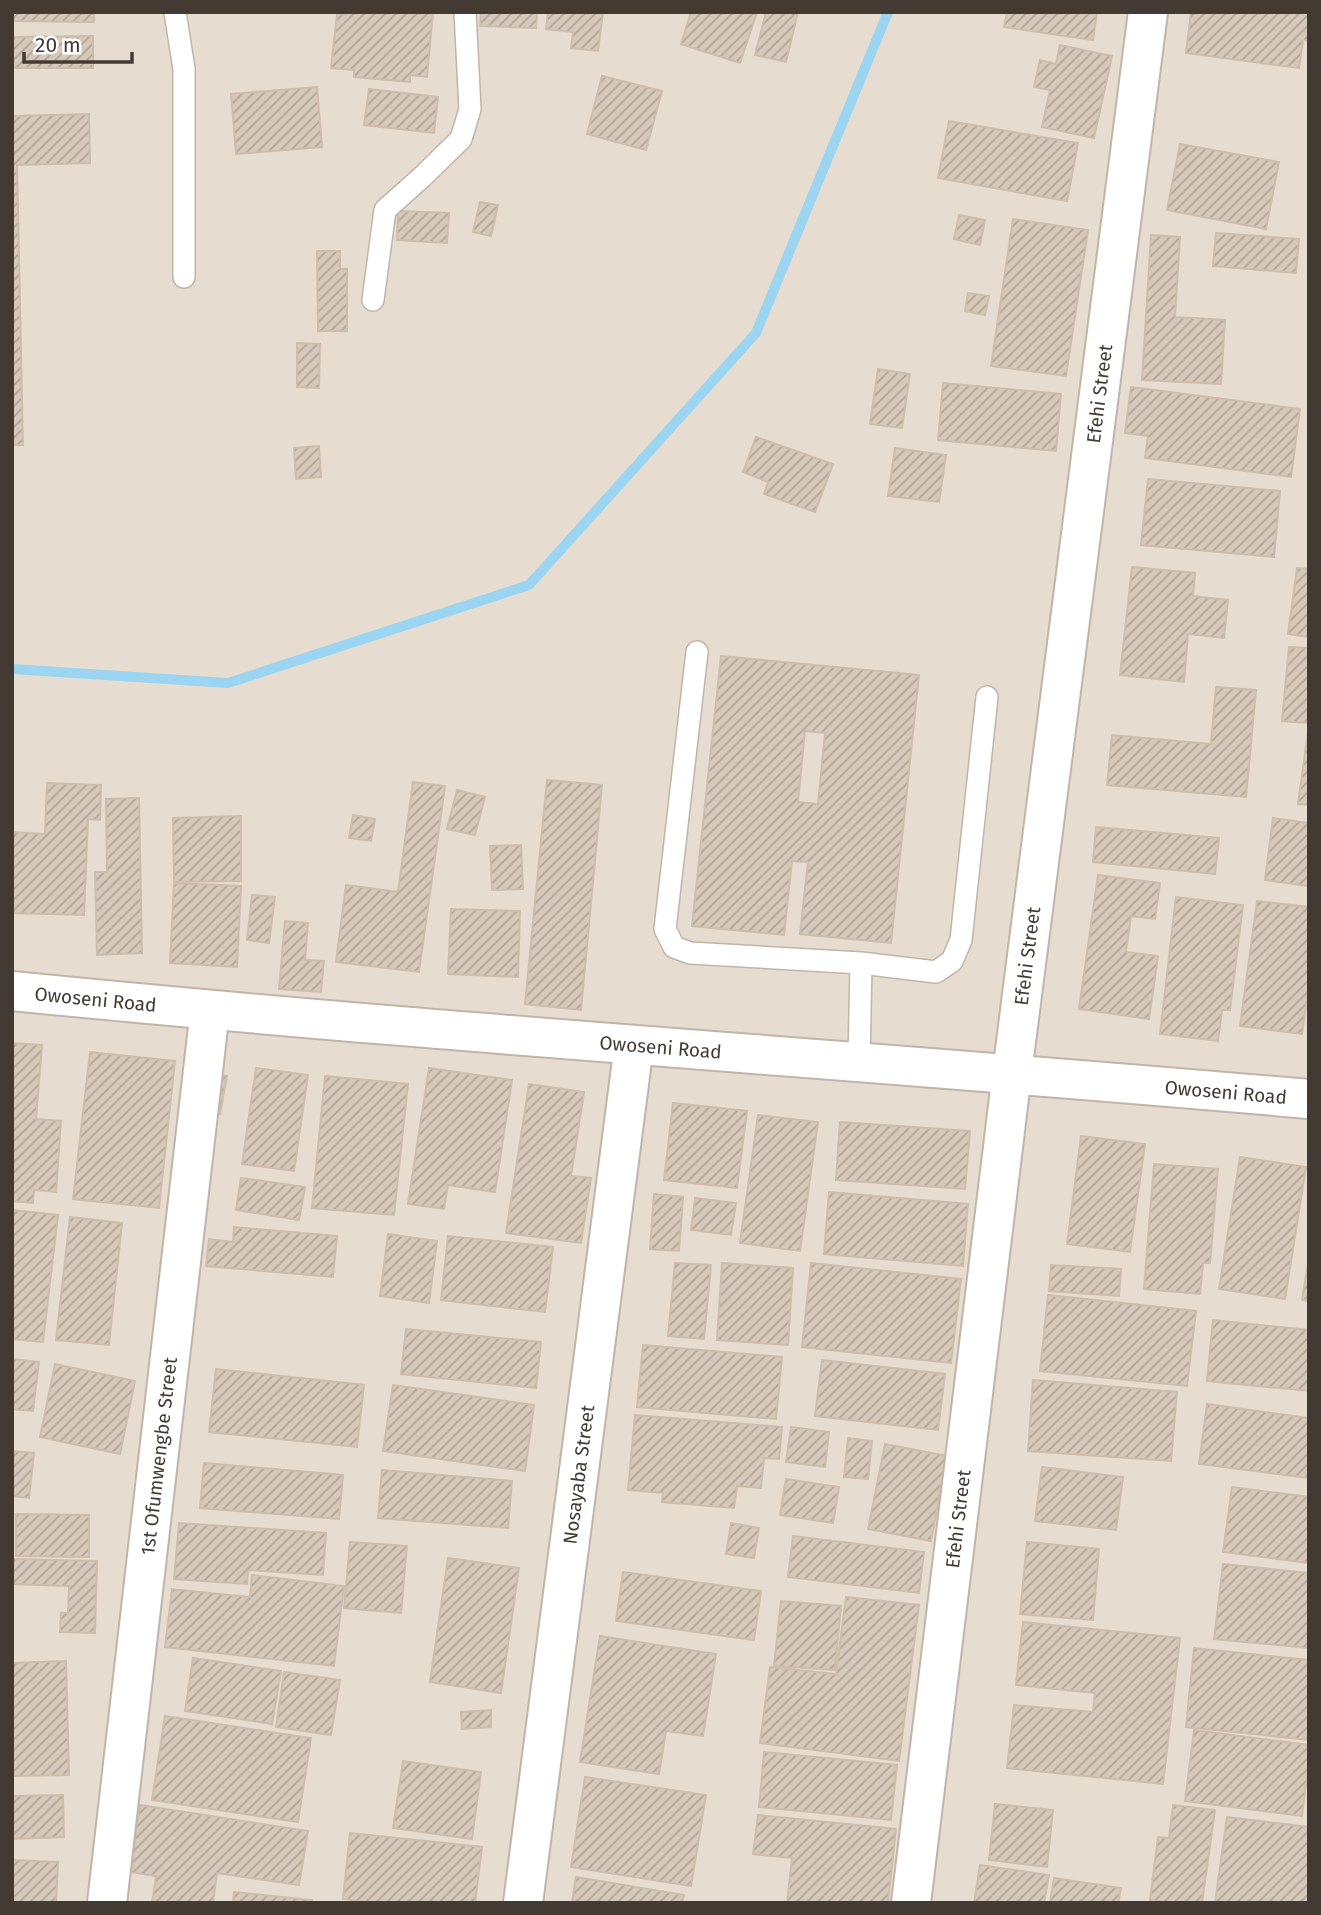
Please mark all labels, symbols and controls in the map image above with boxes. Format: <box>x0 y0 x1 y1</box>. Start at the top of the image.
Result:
scale bar <box>24 21 133 65</box>
text: 20 m <box>35 32 81 58</box>
street label: Efehi Street <box>1082 343 1117 445</box>
street label: Efehi Street <box>1010 905 1045 1007</box>
street label: Owoseni Road <box>33 982 158 1017</box>
street label: Owoseni Road <box>599 1031 723 1064</box>
street label: Owoseni Road <box>1164 1076 1288 1109</box>
street label: 1st Ofumwengbe Street <box>136 1356 182 1556</box>
street label: Nosayaba Street <box>559 1403 599 1546</box>
street label: Efehi Street <box>941 1468 976 1570</box>

